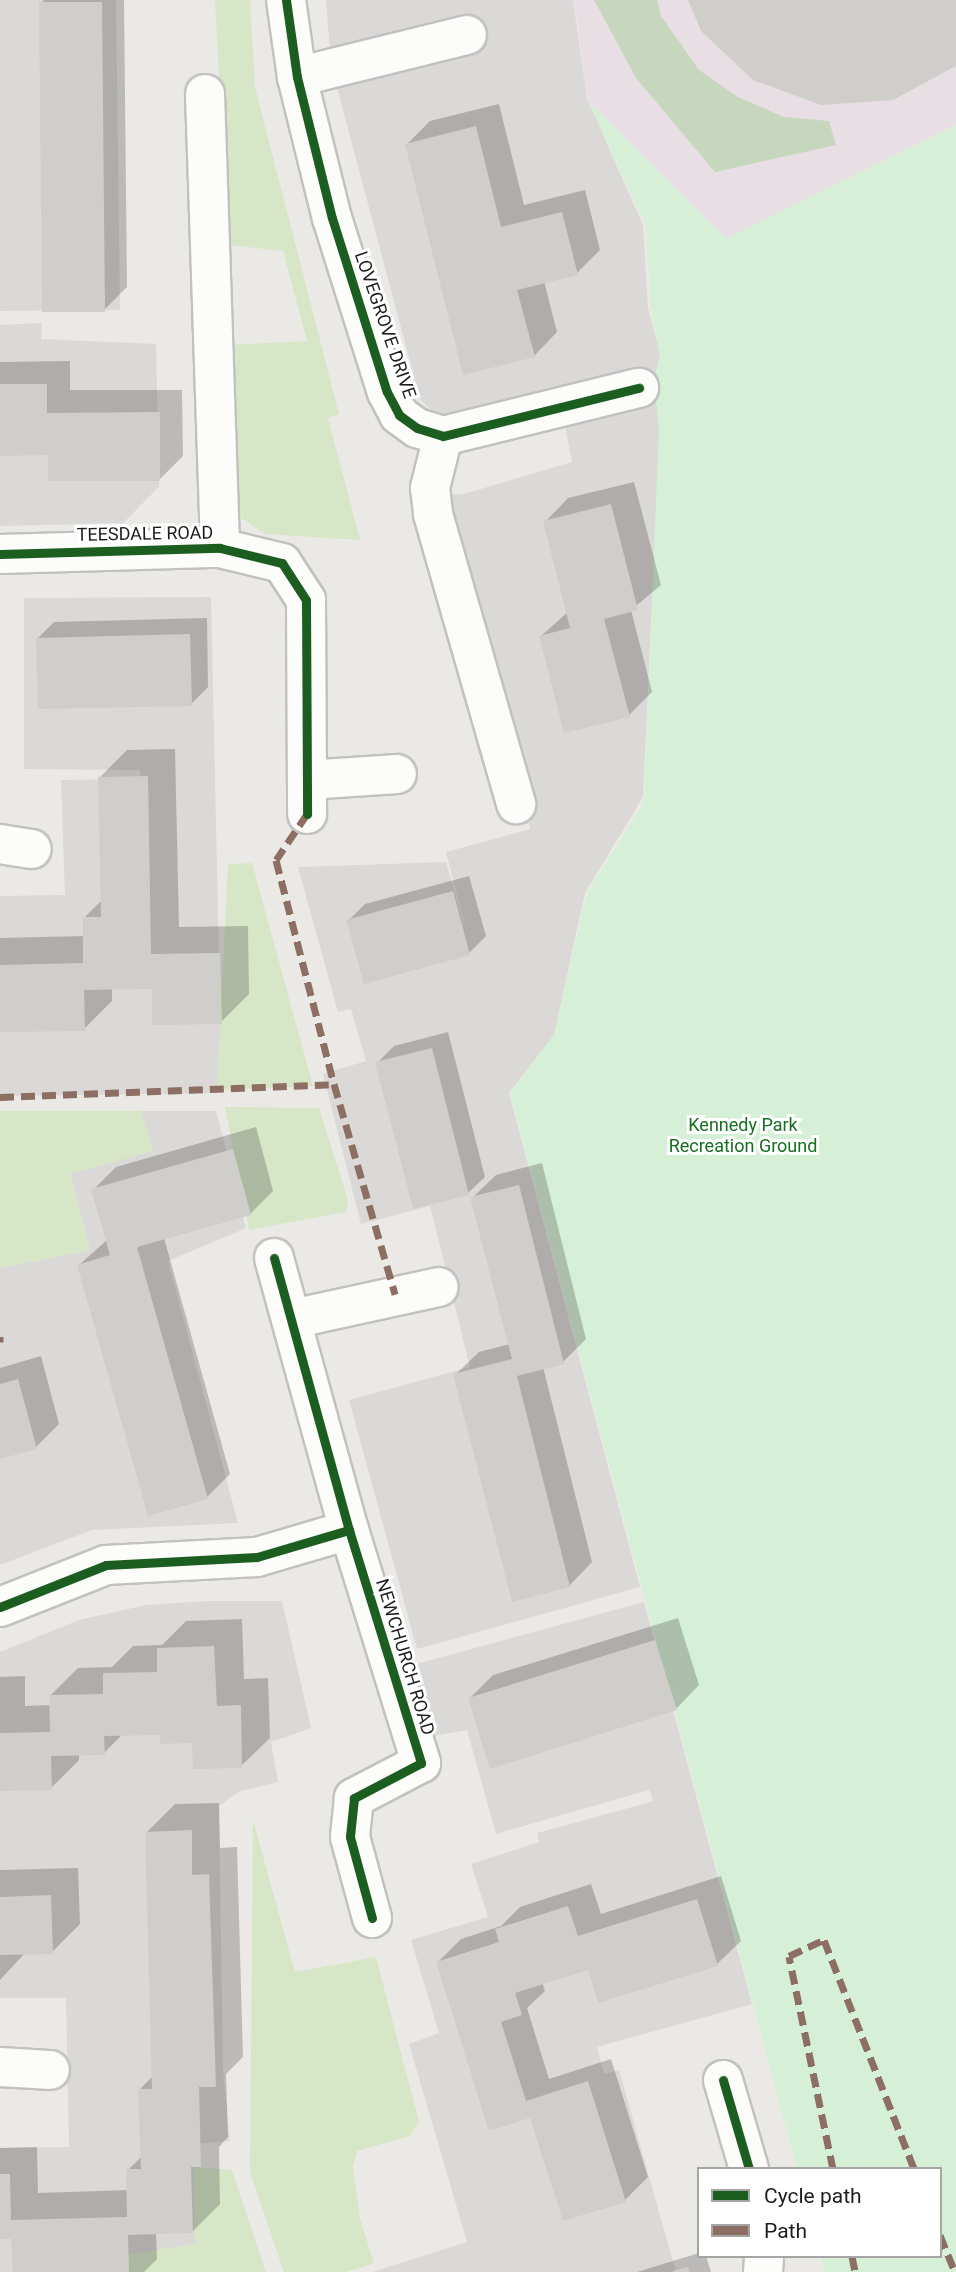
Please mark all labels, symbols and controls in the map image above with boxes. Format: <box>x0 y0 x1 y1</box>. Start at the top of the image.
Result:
street label: LOVEGROVE DRIVE <box>350 249 420 401</box>
street label: TEESDALE ROAD <box>77 522 213 546</box>
park label: Kennedy Park Recreation Ground <box>669 1115 817 1158</box>
street label: NEWCHURCH ROAD <box>371 1576 439 1738</box>
legend <box>697 2167 942 2258</box>
text: Cycle path <box>764 2184 862 2208</box>
text: Path <box>764 2219 807 2243</box>

